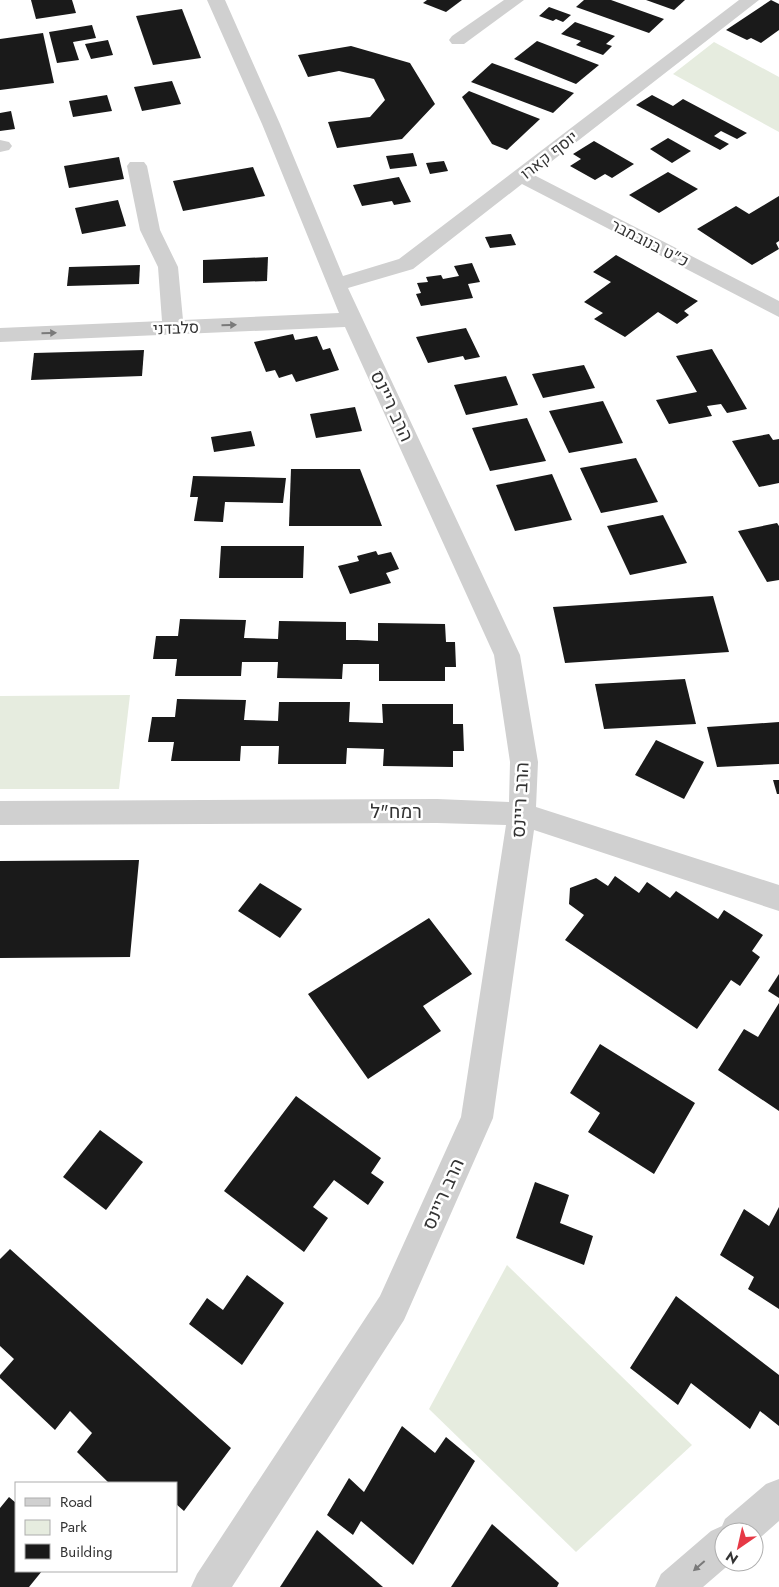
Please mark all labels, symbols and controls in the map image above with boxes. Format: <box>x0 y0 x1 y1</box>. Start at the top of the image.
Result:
street label: יוסף קארו <box>516 125 582 185</box>
street label: כ"ט בנובמבר <box>607 214 693 272</box>
street label: סלבדני <box>153 316 199 340</box>
one-way arrow <box>221 321 237 329</box>
one-way arrow <box>41 329 57 337</box>
street label: הרב ריינס <box>364 366 420 446</box>
street label: הרב ריינס <box>505 761 535 839</box>
street label: רמח"ל <box>370 798 422 825</box>
street label: הרב ריינס <box>415 1154 471 1234</box>
legend <box>15 1482 178 1572</box>
text: Road <box>60 1491 92 1513</box>
text: Park <box>60 1516 87 1538</box>
north arrow <box>714 1522 764 1572</box>
text: Building <box>60 1541 112 1563</box>
text: N <box>722 1546 742 1569</box>
one-way arrow <box>693 1560 706 1571</box>

